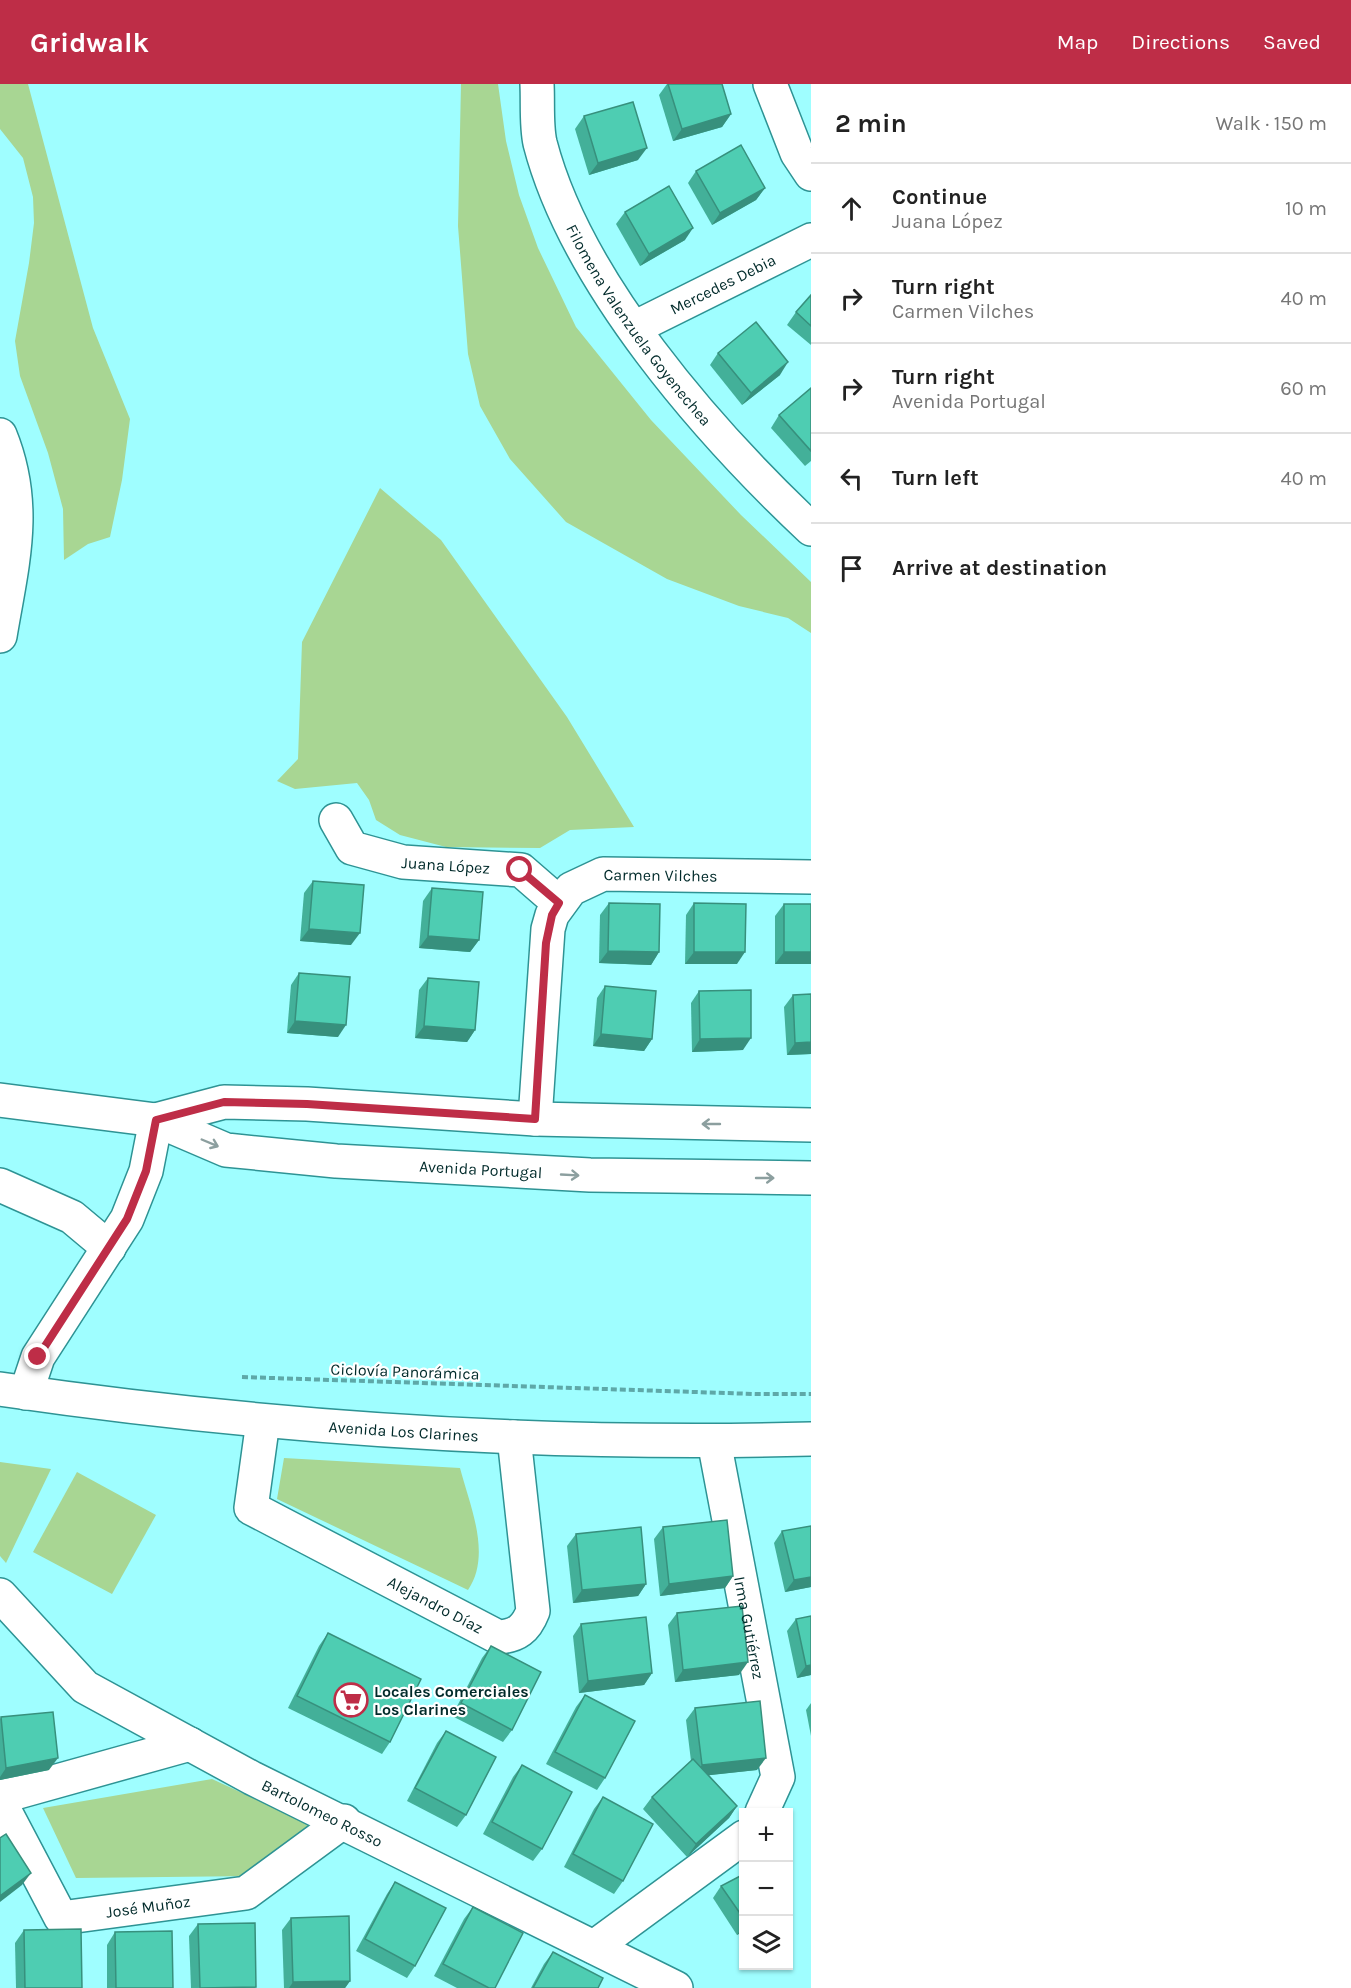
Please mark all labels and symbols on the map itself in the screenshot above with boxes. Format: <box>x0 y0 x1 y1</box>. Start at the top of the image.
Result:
street label: Filomena Valenzuela Goyenechea <box>562 221 715 430</box>
street label: Mercedes Debia <box>667 250 779 319</box>
street label: Juana López <box>401 853 491 878</box>
route start <box>506 856 532 882</box>
street label: Carmen Vilches <box>603 865 718 886</box>
one-way arrow <box>701 1118 721 1130</box>
one-way arrow <box>200 1138 218 1149</box>
street label: Avenida Portugal <box>419 1157 543 1182</box>
one-way arrow <box>560 1169 580 1180</box>
one-way arrow <box>755 1172 775 1184</box>
route end <box>24 1343 50 1369</box>
street label: Ciclovía Panorámica <box>330 1359 480 1384</box>
street label: Avenida Los Clarines <box>328 1417 479 1445</box>
street label: Alejandro Díaz <box>384 1572 486 1638</box>
street label: Irma Gutiérrez <box>730 1575 768 1681</box>
supermarket icon: Locales Comerciales Los Clarines <box>333 1682 369 1718</box>
place label: Locales Comerciales Los Clarines <box>374 1682 529 1719</box>
street label: Bartolomeo Rosso <box>259 1775 386 1851</box>
street label: José Muñoz <box>105 1892 192 1922</box>

